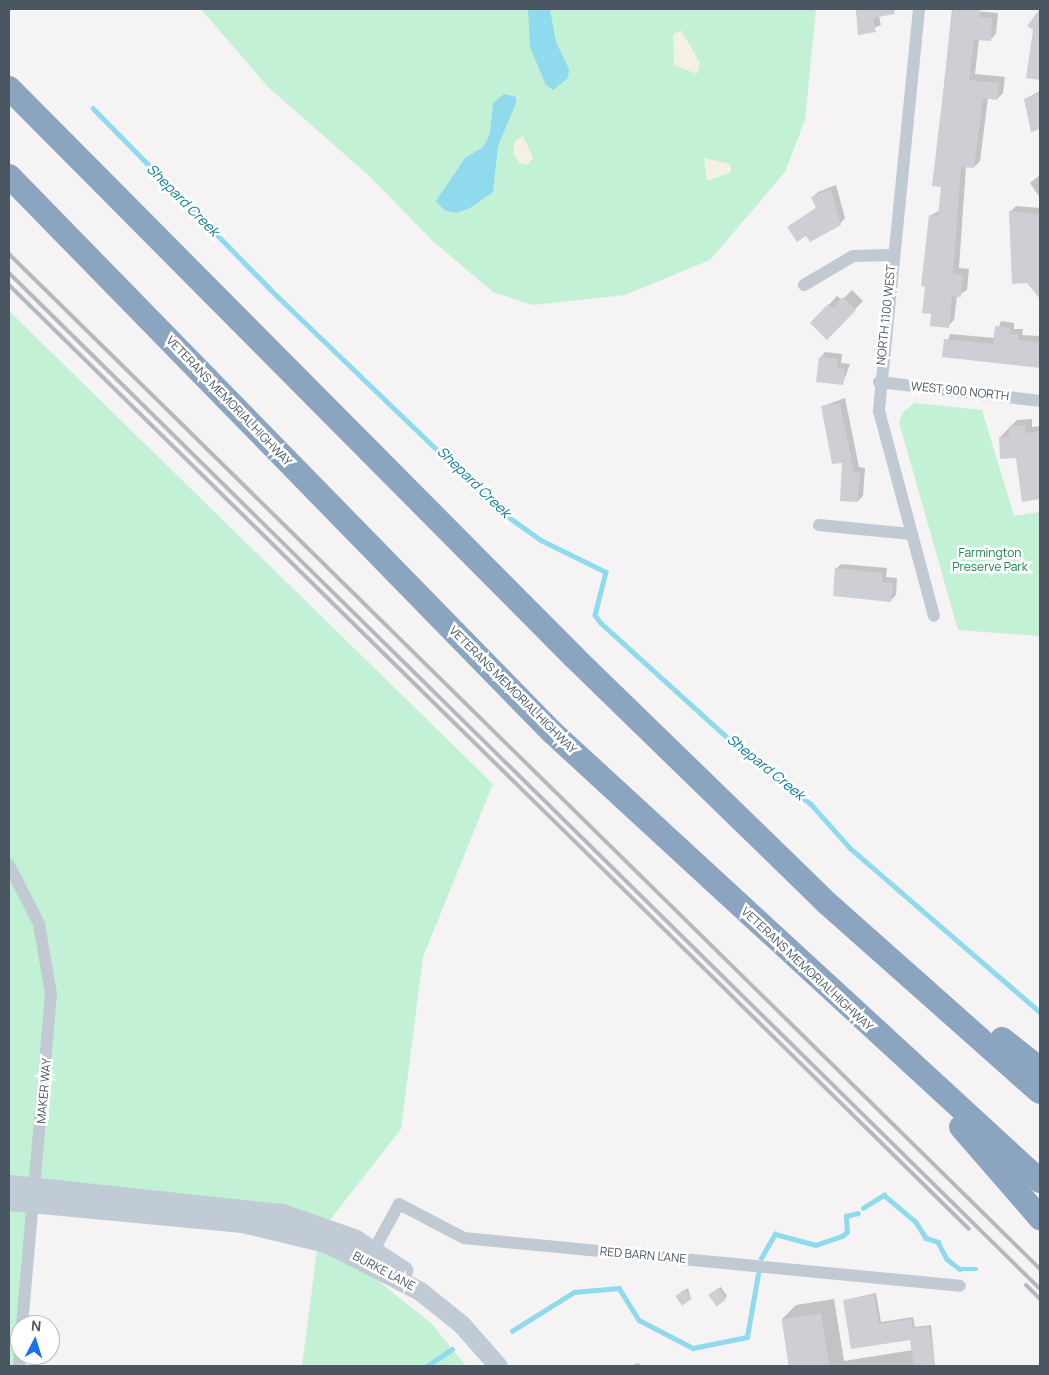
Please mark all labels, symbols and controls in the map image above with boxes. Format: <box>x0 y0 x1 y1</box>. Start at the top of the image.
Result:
water label: Shepard Creek <box>143 160 223 240</box>
street label: NORTH 1100 WEST <box>874 264 898 366</box>
street label: VETERANS MEMORIAL HIGHWAY <box>163 333 295 469</box>
street label: WEST 900 NORTH <box>910 379 1010 403</box>
water label: Shepard Creek <box>434 443 514 521</box>
park label: Farmington Preserve Park <box>952 546 1028 574</box>
street label: VETERANS MEMORIAL HIGHWAY <box>446 623 580 757</box>
water label: Shepard Creek <box>724 731 808 803</box>
street label: VETERANS MEMORIAL HIGHWAY <box>738 904 876 1034</box>
street label: MAKER WAY <box>34 1058 54 1124</box>
street label: RED BARN LANE <box>599 1244 687 1266</box>
street label: BURKE LANE <box>350 1249 418 1293</box>
north arrow <box>10 1315 60 1365</box>
text: N <box>30 1316 42 1335</box>

